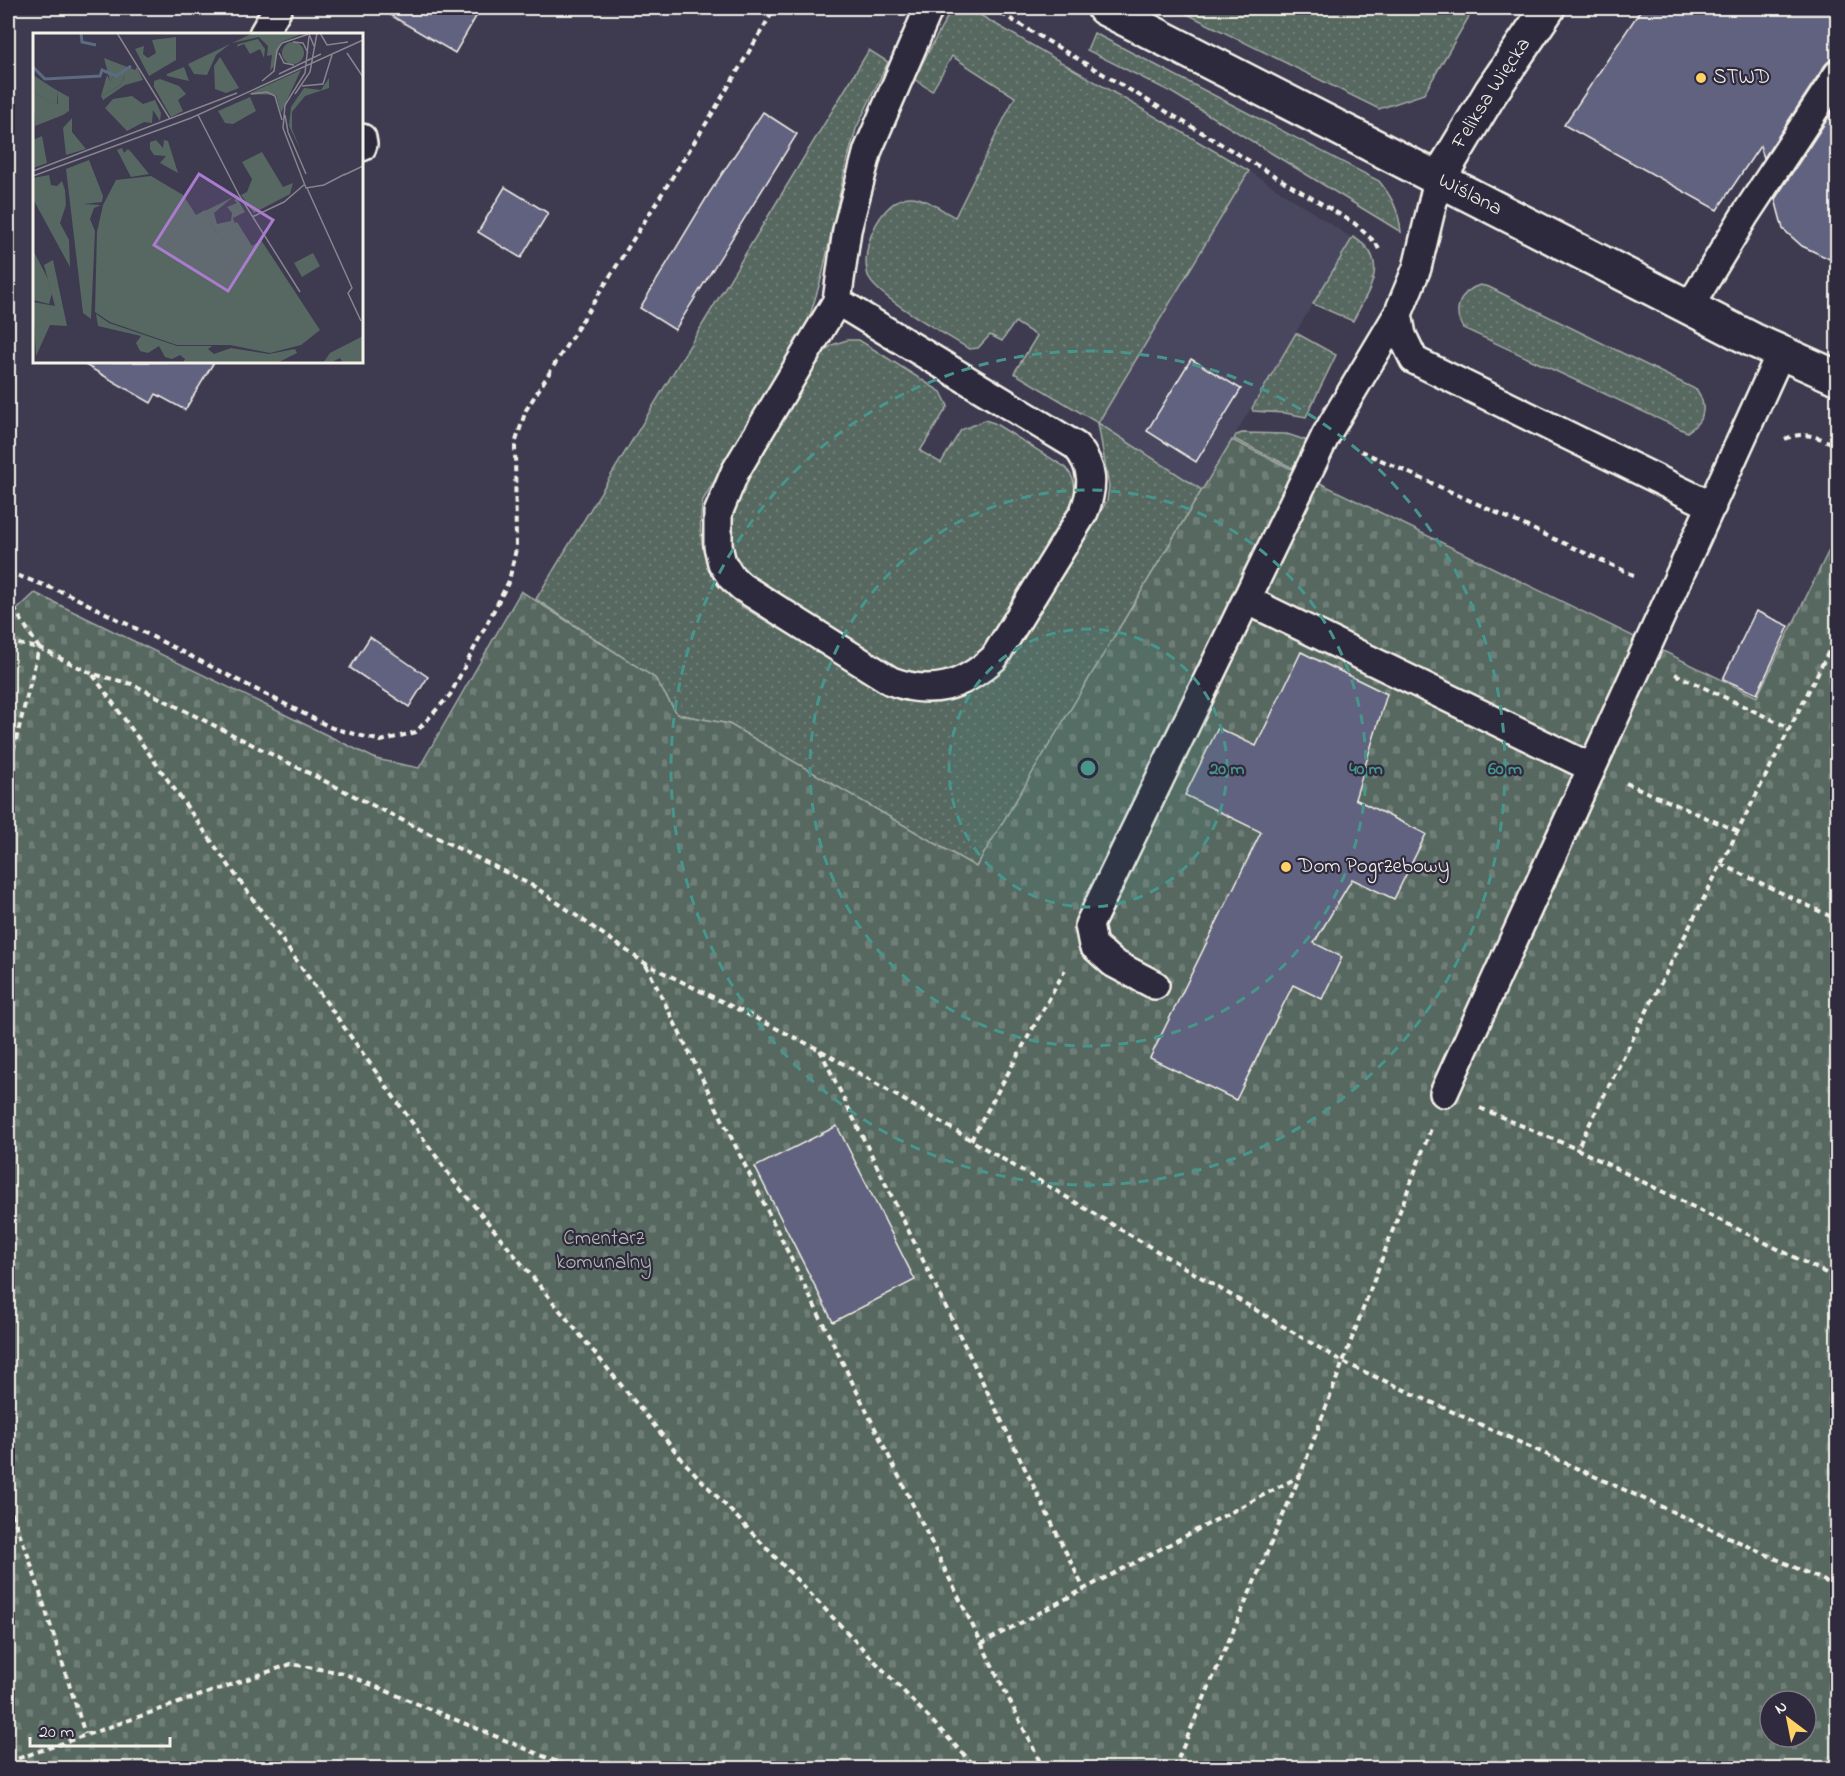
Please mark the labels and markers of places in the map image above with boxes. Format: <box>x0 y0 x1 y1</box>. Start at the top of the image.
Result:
place label: STWD <box>1713 63 1770 93</box>
marker: STWD <box>1694 71 1708 85</box>
centre of rings <box>1078 758 1098 778</box>
place label: Dom Pogrzebowy <box>1297 852 1449 884</box>
marker: Dom Pogrzebowy <box>1279 860 1293 874</box>

